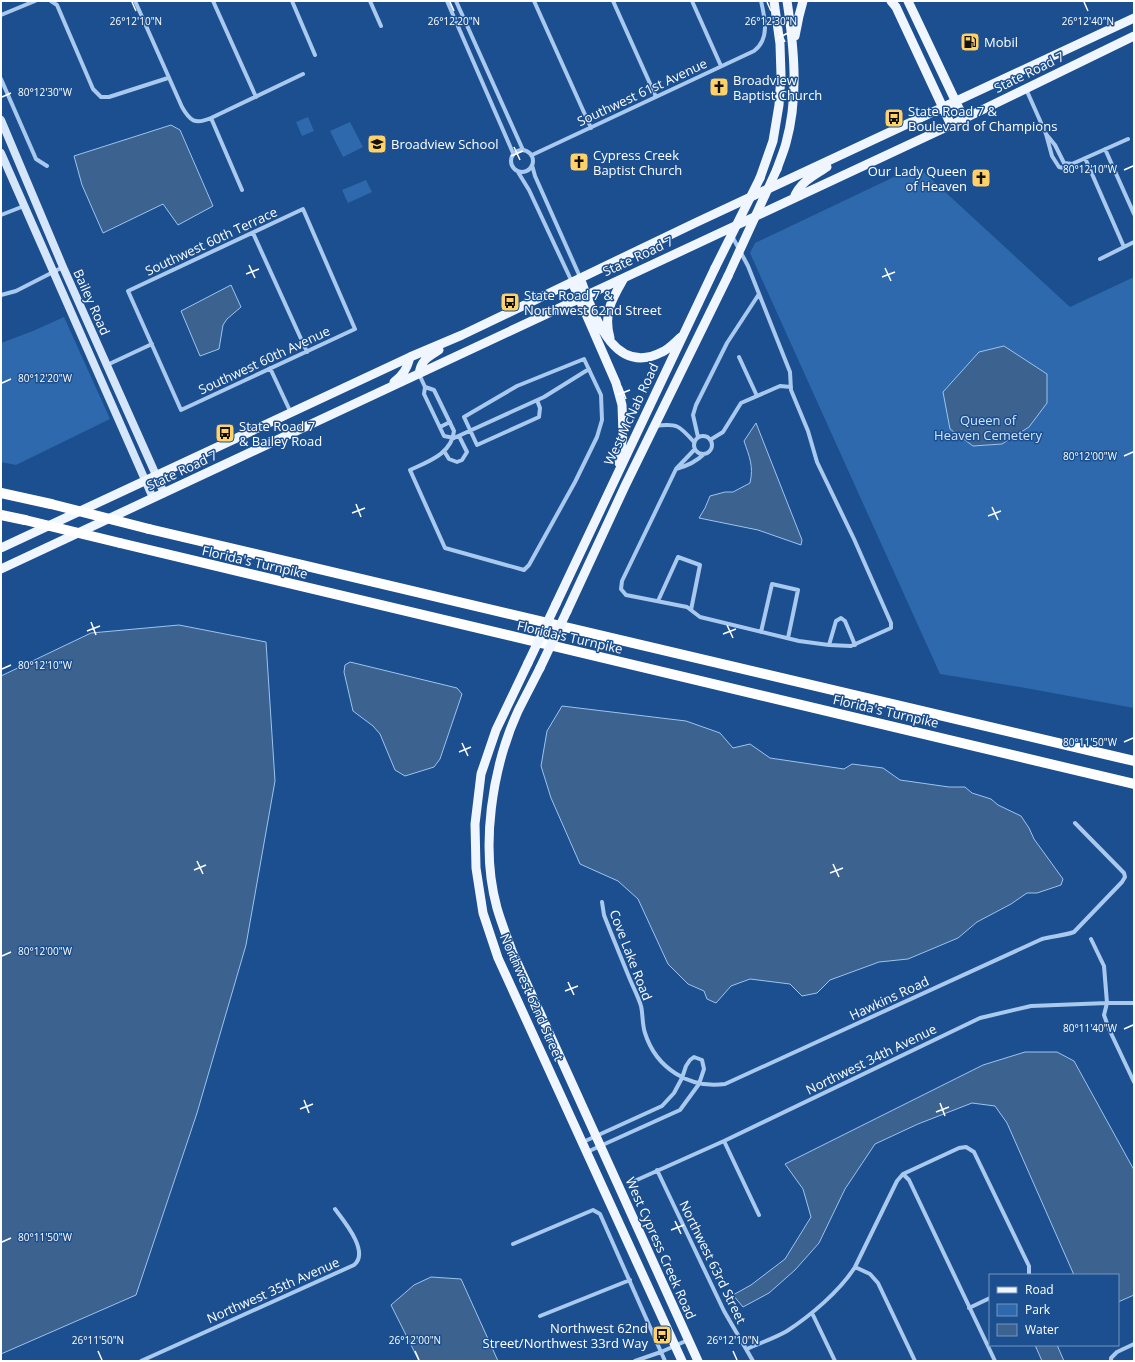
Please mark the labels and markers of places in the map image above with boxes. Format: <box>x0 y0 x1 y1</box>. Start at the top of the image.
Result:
fuel station icon: Mobil <box>959 31 981 53</box>
place label: Mobil <box>984 33 1018 51</box>
place label: Broadview Baptist Church <box>733 71 822 104</box>
church icon: Broadview Baptist Church <box>708 76 730 98</box>
place label: State Road 7 & Boulevard of Champions <box>908 102 1057 135</box>
bus stop icon: State Road 7 & Boulevard of Champions <box>883 107 905 129</box>
school or university icon: Broadview School <box>366 133 388 155</box>
place label: Broadview School <box>391 135 499 153</box>
place label: Cypress Creek Baptist Church <box>593 146 682 179</box>
church icon: Cypress Creek Baptist Church <box>568 151 590 173</box>
place label: Our Lady Queen of Heaven <box>868 162 967 195</box>
church icon: Our Lady Queen of Heaven <box>970 167 992 189</box>
place label: State Road 7 & Northwest 62nd Street <box>524 286 662 319</box>
bus stop icon: State Road 7 & Northwest 62nd Street <box>499 291 521 313</box>
place label: State Road 7 & Bailey Road <box>239 417 322 450</box>
bus stop icon: State Road 7 & Bailey Road <box>214 422 236 444</box>
place label: Northwest 62nd Street/Northwest 33rd Way <box>483 1319 648 1352</box>
bus stop icon: Northwest 62nd Street/Northwest 33rd Way <box>651 1324 673 1346</box>

